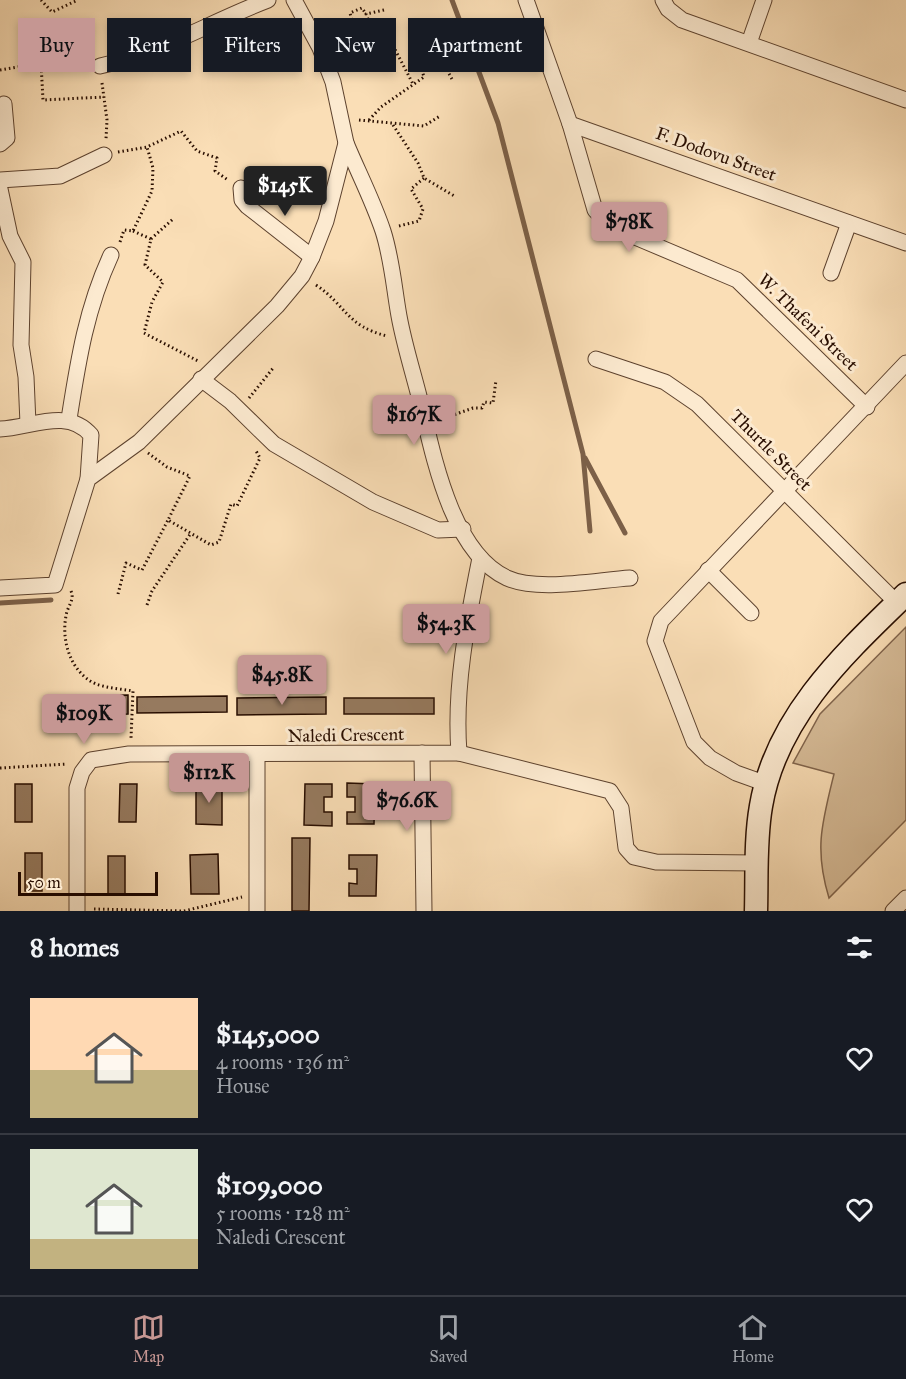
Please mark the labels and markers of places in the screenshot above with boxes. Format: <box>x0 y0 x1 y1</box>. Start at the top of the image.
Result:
pin: $145K <box>243 166 327 217</box>
pin: $78K <box>593 202 665 253</box>
pin: $167K <box>372 395 456 446</box>
pin: $54.3K <box>397 604 495 655</box>
pin: $45.8K <box>233 655 331 706</box>
pin: $109K <box>42 694 126 745</box>
pin: $112K <box>167 753 251 804</box>
pin: $76.6K <box>358 781 456 832</box>

